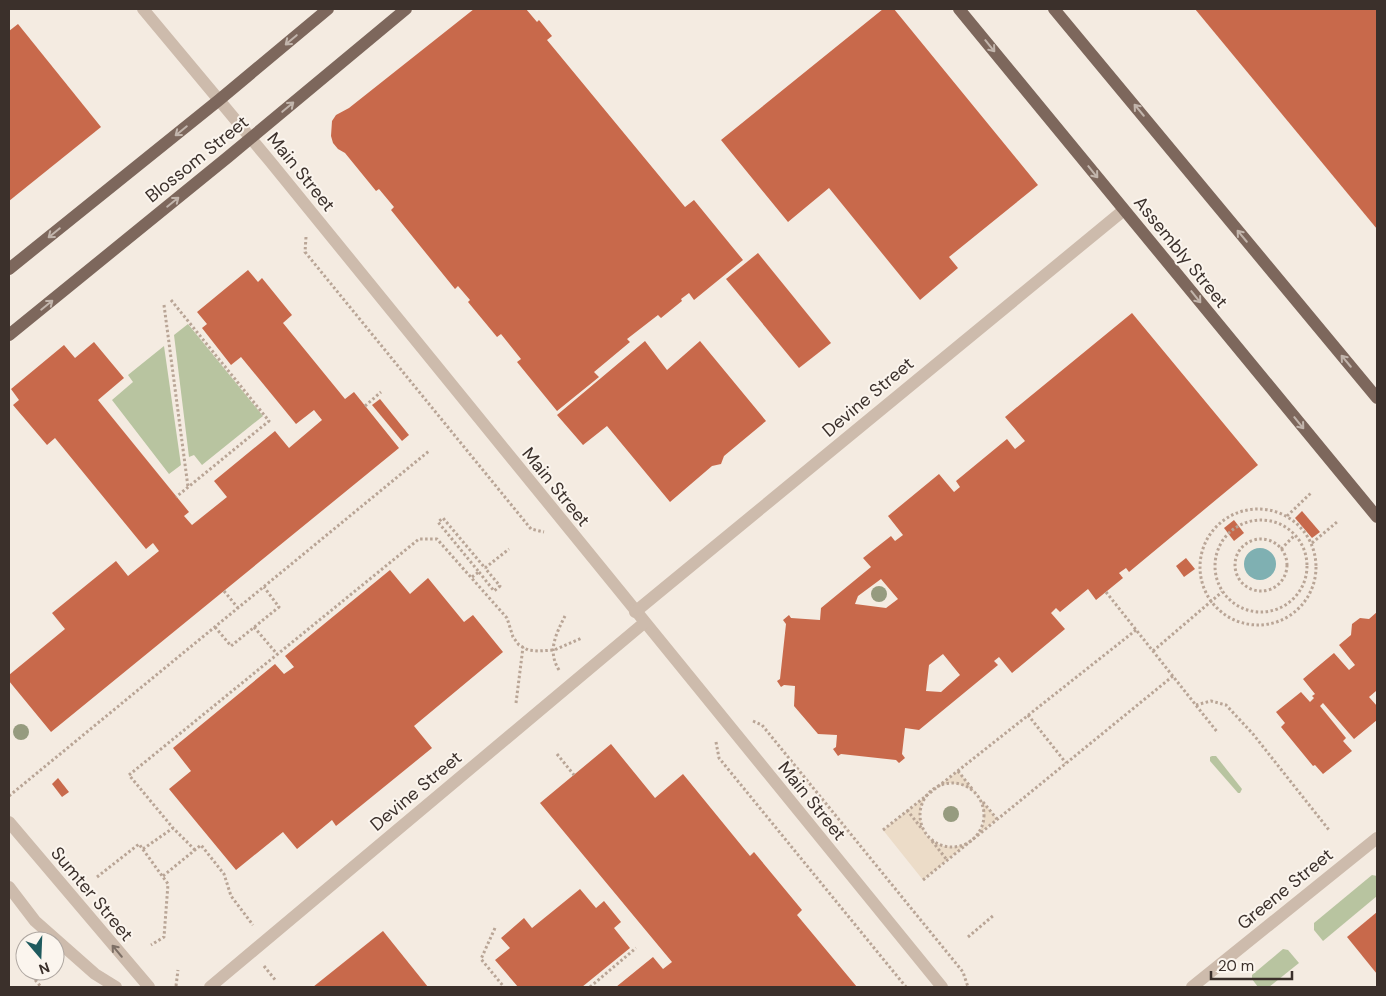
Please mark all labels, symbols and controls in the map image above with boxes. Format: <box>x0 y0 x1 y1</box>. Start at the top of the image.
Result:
one-way arrow <box>285 34 298 45</box>
one-way arrow <box>984 40 995 53</box>
one-way arrow <box>281 102 294 113</box>
one-way arrow <box>1133 104 1144 117</box>
street label: Blossom Street <box>140 110 254 208</box>
one-way arrow <box>175 125 188 136</box>
street label: Main Street <box>262 127 340 217</box>
one-way arrow <box>1087 165 1098 178</box>
street label: Assembly Street <box>1128 191 1234 313</box>
one-way arrow <box>166 197 179 208</box>
one-way arrow <box>48 227 61 238</box>
one-way arrow <box>1237 229 1248 242</box>
one-way arrow <box>1191 291 1202 304</box>
one-way arrow <box>40 299 53 310</box>
street label: Devine Street <box>817 352 919 442</box>
one-way arrow <box>1341 354 1352 367</box>
one-way arrow <box>1294 416 1305 429</box>
street label: Main Street <box>517 442 595 532</box>
street label: Devine Street <box>365 746 467 836</box>
street label: Main Street <box>773 756 851 846</box>
street label: Sumter Street <box>45 842 139 946</box>
street label: Greene Street <box>1232 843 1338 935</box>
north arrow <box>15 931 65 981</box>
one-way arrow <box>111 944 122 957</box>
scale bar <box>1211 948 1292 980</box>
text: 20 m <box>1218 956 1254 976</box>
text: N <box>36 958 52 978</box>

